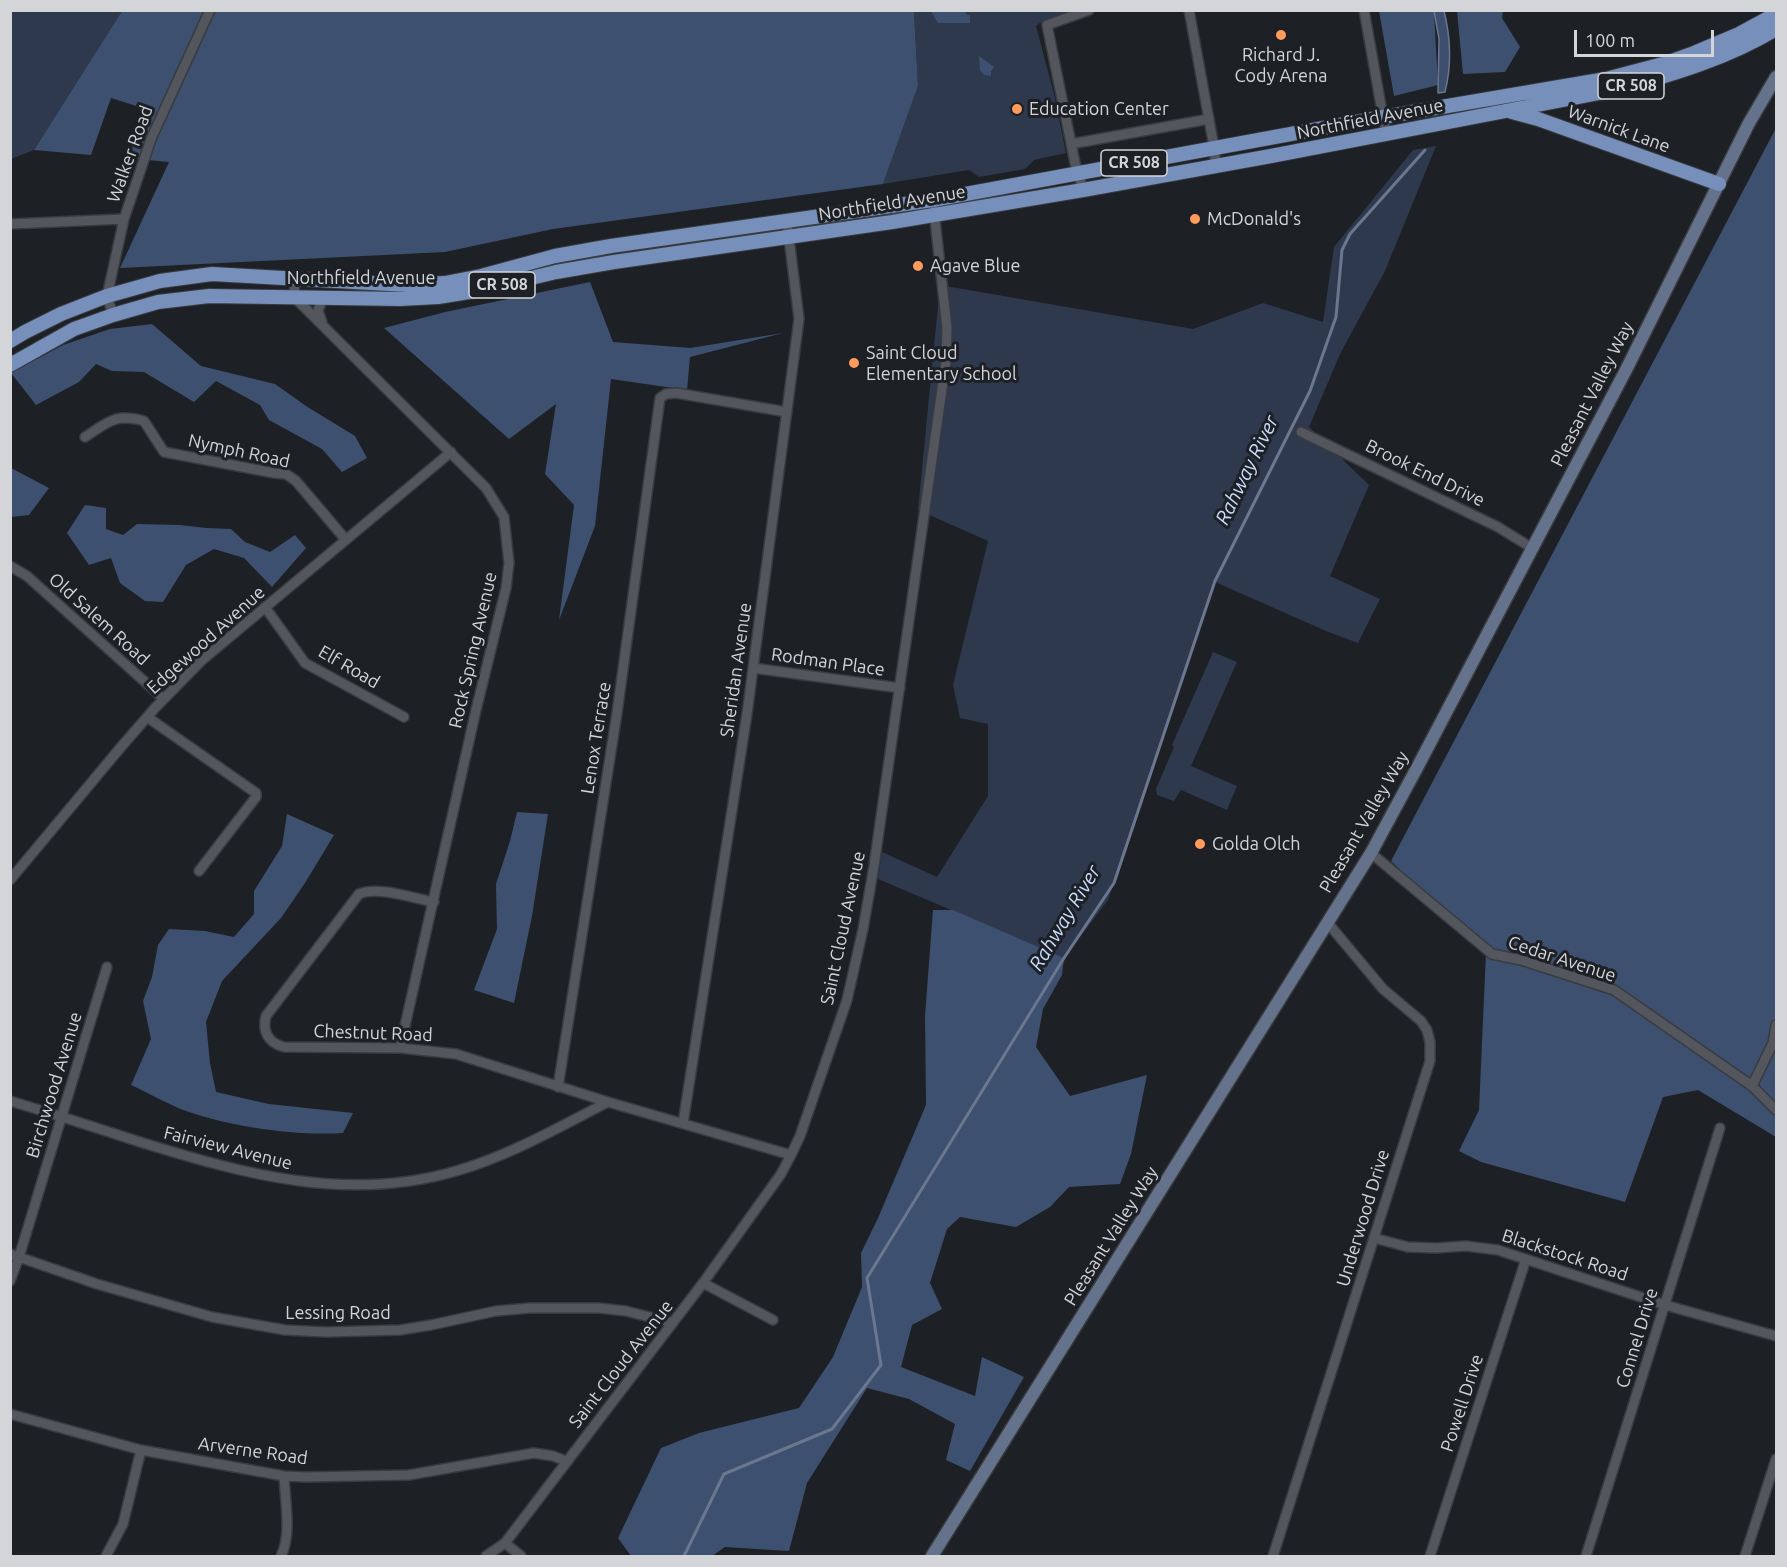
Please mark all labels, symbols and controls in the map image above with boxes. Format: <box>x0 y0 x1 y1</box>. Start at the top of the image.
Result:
scale bar <box>1577 18 1716 56</box>
marker: Richard J. Cody Arena <box>1274 28 1288 42</box>
text: 100 m <box>1585 30 1635 50</box>
place label: Richard J. Cody Arena <box>1235 44 1327 86</box>
road number: CR 508 <box>1598 73 1664 99</box>
street label: Northfield Avenue <box>1295 94 1445 144</box>
place label: Education Center <box>1029 98 1169 120</box>
street label: Warnick Lane <box>1565 101 1673 157</box>
marker: Education Center <box>1010 102 1024 116</box>
street label: Walker Road <box>103 103 157 205</box>
road number: CR 508 <box>1101 150 1167 176</box>
street label: Northfield Avenue <box>817 181 967 225</box>
place label: McDonald's <box>1207 208 1301 230</box>
marker: McDonald's <box>1188 212 1202 226</box>
place label: Agave Blue <box>930 255 1020 277</box>
marker: Agave Blue <box>911 259 925 273</box>
street label: Northfield Avenue <box>287 267 435 289</box>
road number: CR 508 <box>469 272 535 298</box>
street label: Pleasant Valley Way <box>1546 318 1638 470</box>
place label: Saint Cloud Elementary School <box>866 342 1017 385</box>
marker: Saint Cloud Elementary School <box>847 356 861 370</box>
water label: Rahway River <box>1210 411 1284 529</box>
street label: Nymph Road <box>186 430 292 472</box>
street label: Brook End Drive <box>1362 435 1488 511</box>
street label: Old Salem Road <box>44 568 154 670</box>
street label: Rock Spring Avenue <box>444 570 502 730</box>
street label: Edgewood Avenue <box>143 581 269 699</box>
street label: Sheridan Avenue <box>716 601 756 739</box>
street label: Elf Road <box>314 641 384 693</box>
street label: Rodman Place <box>770 643 886 681</box>
street label: Lenox Terrace <box>576 680 616 796</box>
street label: Pleasant Valley Way <box>1315 747 1413 897</box>
place label: Golda Olch <box>1212 833 1300 855</box>
marker: Golda Olch <box>1193 837 1207 851</box>
street label: Saint Cloud Avenue <box>816 849 870 1007</box>
water label: Rahway River <box>1024 861 1106 975</box>
street label: Cedar Avenue <box>1505 931 1619 987</box>
street label: Birchwood Avenue <box>22 1009 86 1161</box>
street label: Chestnut Road <box>313 1020 433 1046</box>
street label: Fairview Avenue <box>162 1122 294 1174</box>
street label: Underwood Drive <box>1332 1147 1394 1289</box>
street label: Pleasant Valley Way <box>1059 1162 1163 1310</box>
street label: Blackstock Road <box>1499 1224 1631 1286</box>
street label: Connel Drive <box>1612 1285 1662 1391</box>
street label: Saint Cloud Avenue <box>564 1296 678 1432</box>
street label: Lessing Road <box>285 1302 391 1324</box>
street label: Powell Drive <box>1436 1352 1488 1454</box>
street label: Arverne Road <box>197 1433 309 1469</box>

